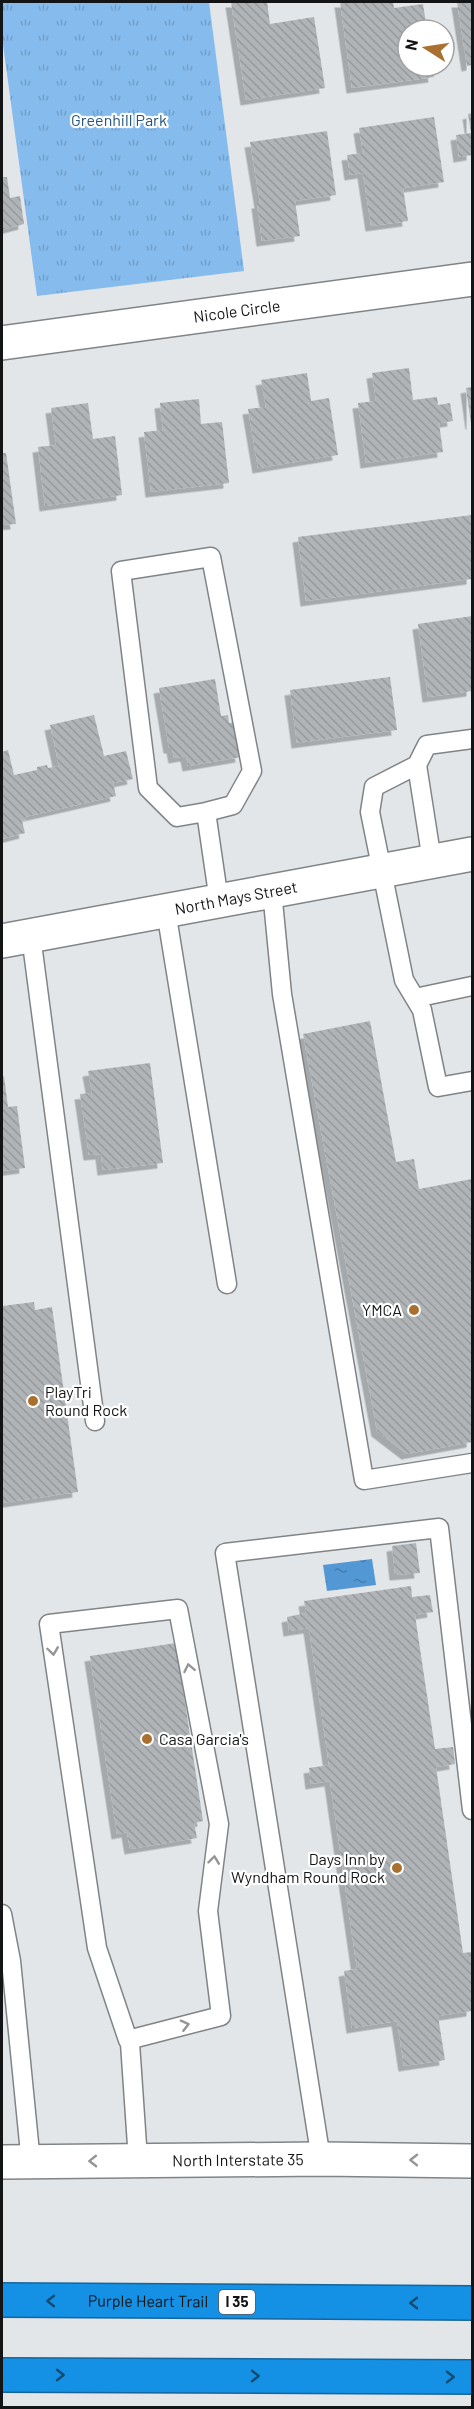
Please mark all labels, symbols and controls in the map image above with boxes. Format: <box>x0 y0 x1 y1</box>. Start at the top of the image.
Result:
north arrow <box>396 18 456 78</box>
text: N <box>400 38 421 52</box>
park label: Greenhill Park <box>71 110 167 129</box>
street label: Nicole Circle <box>192 295 281 326</box>
street label: North Mays Street <box>173 877 299 918</box>
place label: YMCA <box>362 1300 402 1319</box>
marker: YMCA <box>407 1303 421 1317</box>
place label: PlayTri Round Rock <box>45 1382 127 1419</box>
marker: PlayTri Round Rock <box>26 1394 40 1408</box>
one-way arrow <box>47 1646 59 1656</box>
one-way arrow <box>183 1663 196 1673</box>
place label: Casa Garcia's <box>159 1729 249 1748</box>
marker: Casa Garcia's <box>140 1732 154 1746</box>
place label: Days Inn by Wyndham Round Rock <box>231 1849 386 1886</box>
one-way arrow <box>207 1855 220 1864</box>
marker: Days Inn by Wyndham Round Rock <box>390 1861 404 1875</box>
one-way arrow <box>179 2020 190 2032</box>
street label: North Interstate 35 <box>172 2149 304 2169</box>
one-way arrow <box>410 2154 419 2167</box>
one-way arrow <box>89 2155 98 2167</box>
road number: I 35 <box>219 2290 255 2314</box>
street label: Purple Heart Trail <box>88 2291 208 2310</box>
one-way arrow <box>47 2295 56 2307</box>
one-way arrow <box>410 2297 419 2309</box>
one-way arrow <box>55 2369 64 2381</box>
one-way arrow <box>250 2370 259 2382</box>
one-way arrow <box>445 2371 454 2383</box>

